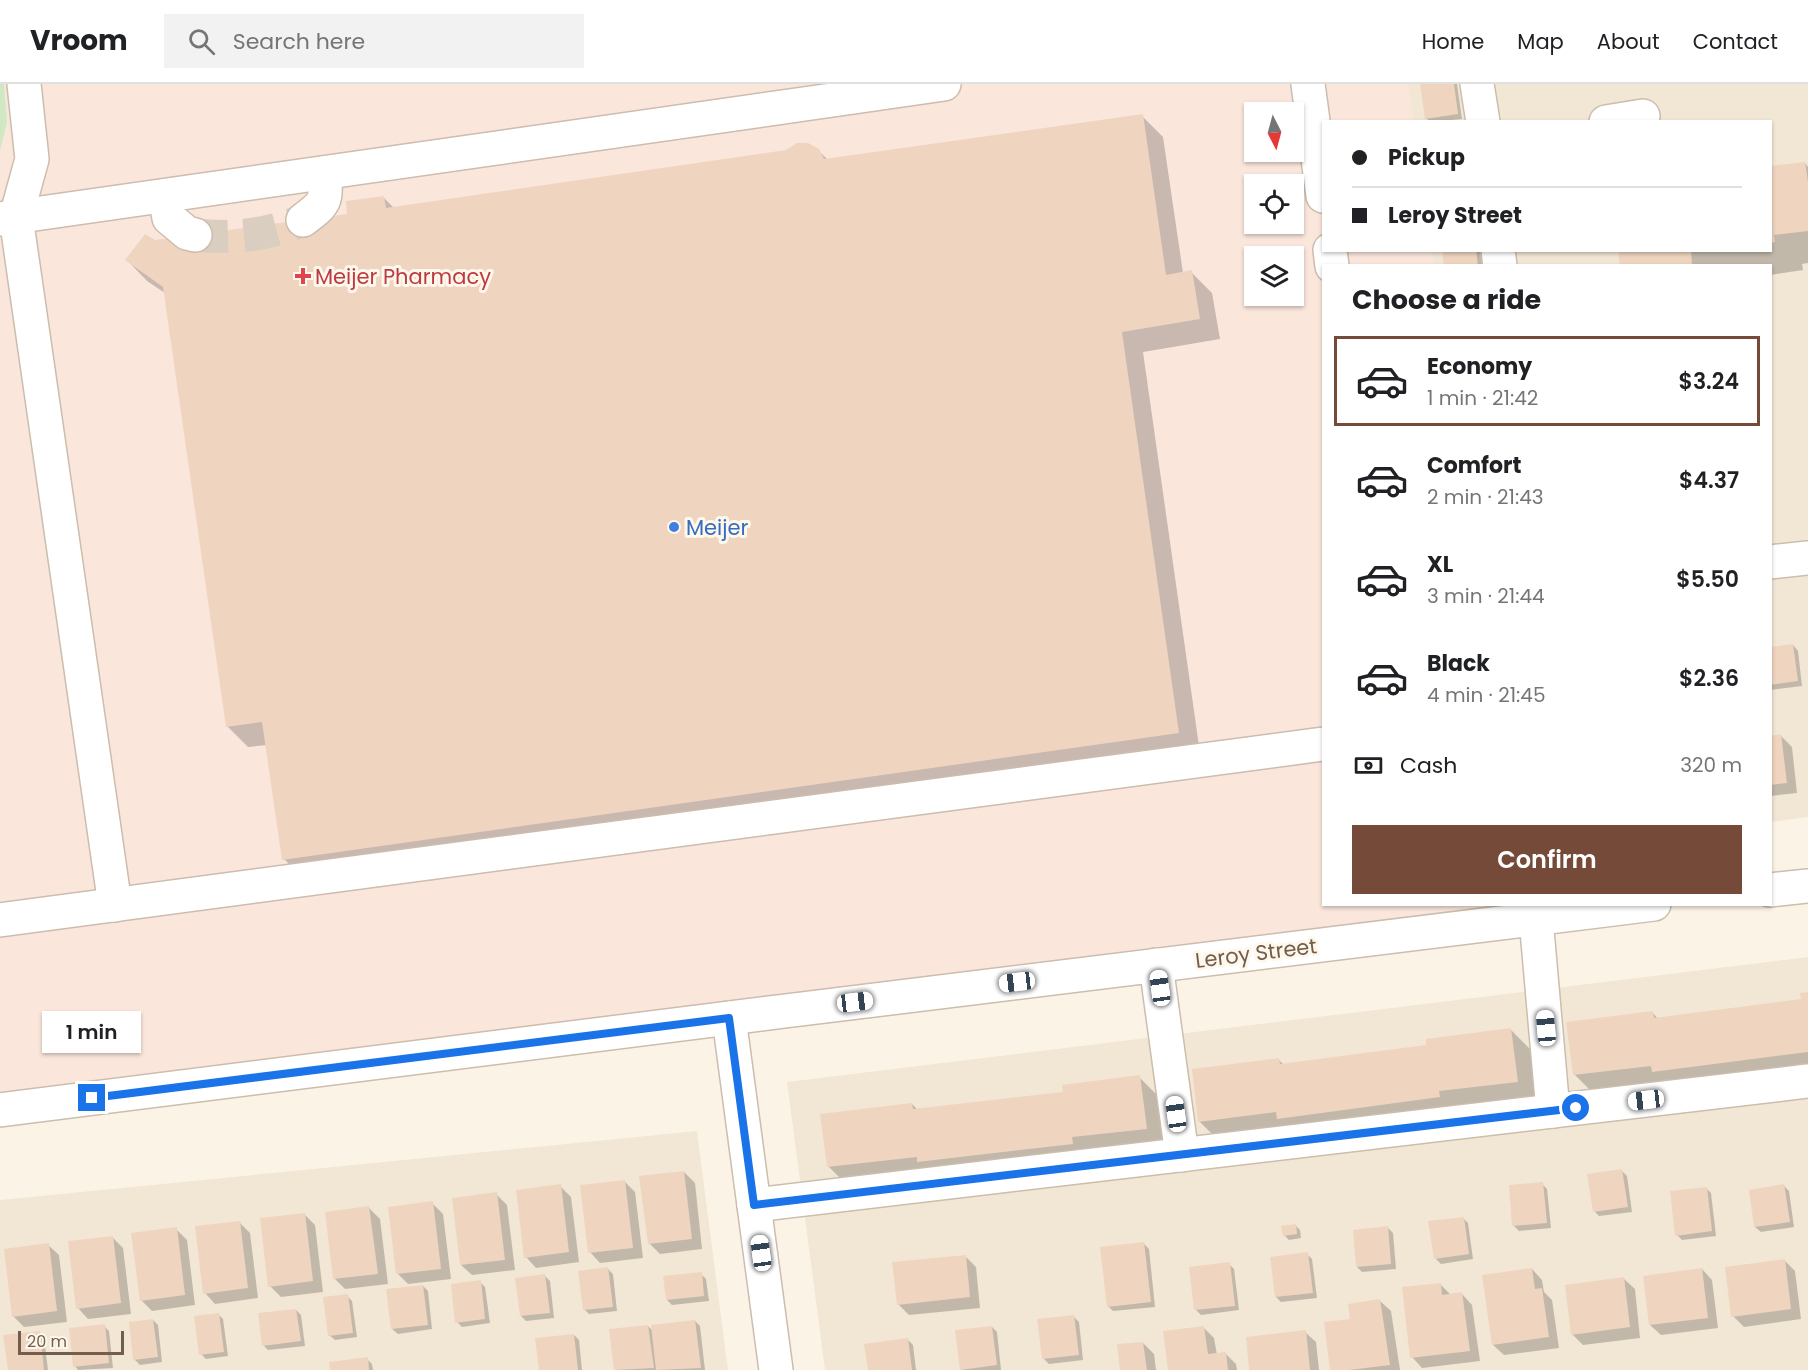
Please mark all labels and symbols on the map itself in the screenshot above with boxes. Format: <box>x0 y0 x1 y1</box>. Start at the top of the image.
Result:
north arrow <box>1244 102 1304 162</box>
place label: Meijer Pharmacy <box>315 262 491 291</box>
marker: Meijer Pharmacy <box>296 269 310 283</box>
place label: Meijer <box>686 513 748 542</box>
marker: Meijer <box>667 520 681 534</box>
street label: Leroy Street <box>1194 931 1318 975</box>
car <box>1149 969 1171 1007</box>
car <box>998 971 1036 993</box>
car <box>836 991 874 1013</box>
car <box>1535 1009 1557 1047</box>
callout: 1 min <box>42 1011 142 1053</box>
route end <box>78 1084 105 1111</box>
car <box>1627 1089 1665 1111</box>
route start <box>1562 1094 1589 1121</box>
car <box>1165 1095 1187 1133</box>
car <box>750 1234 772 1272</box>
scale bar <box>18 1328 124 1356</box>

